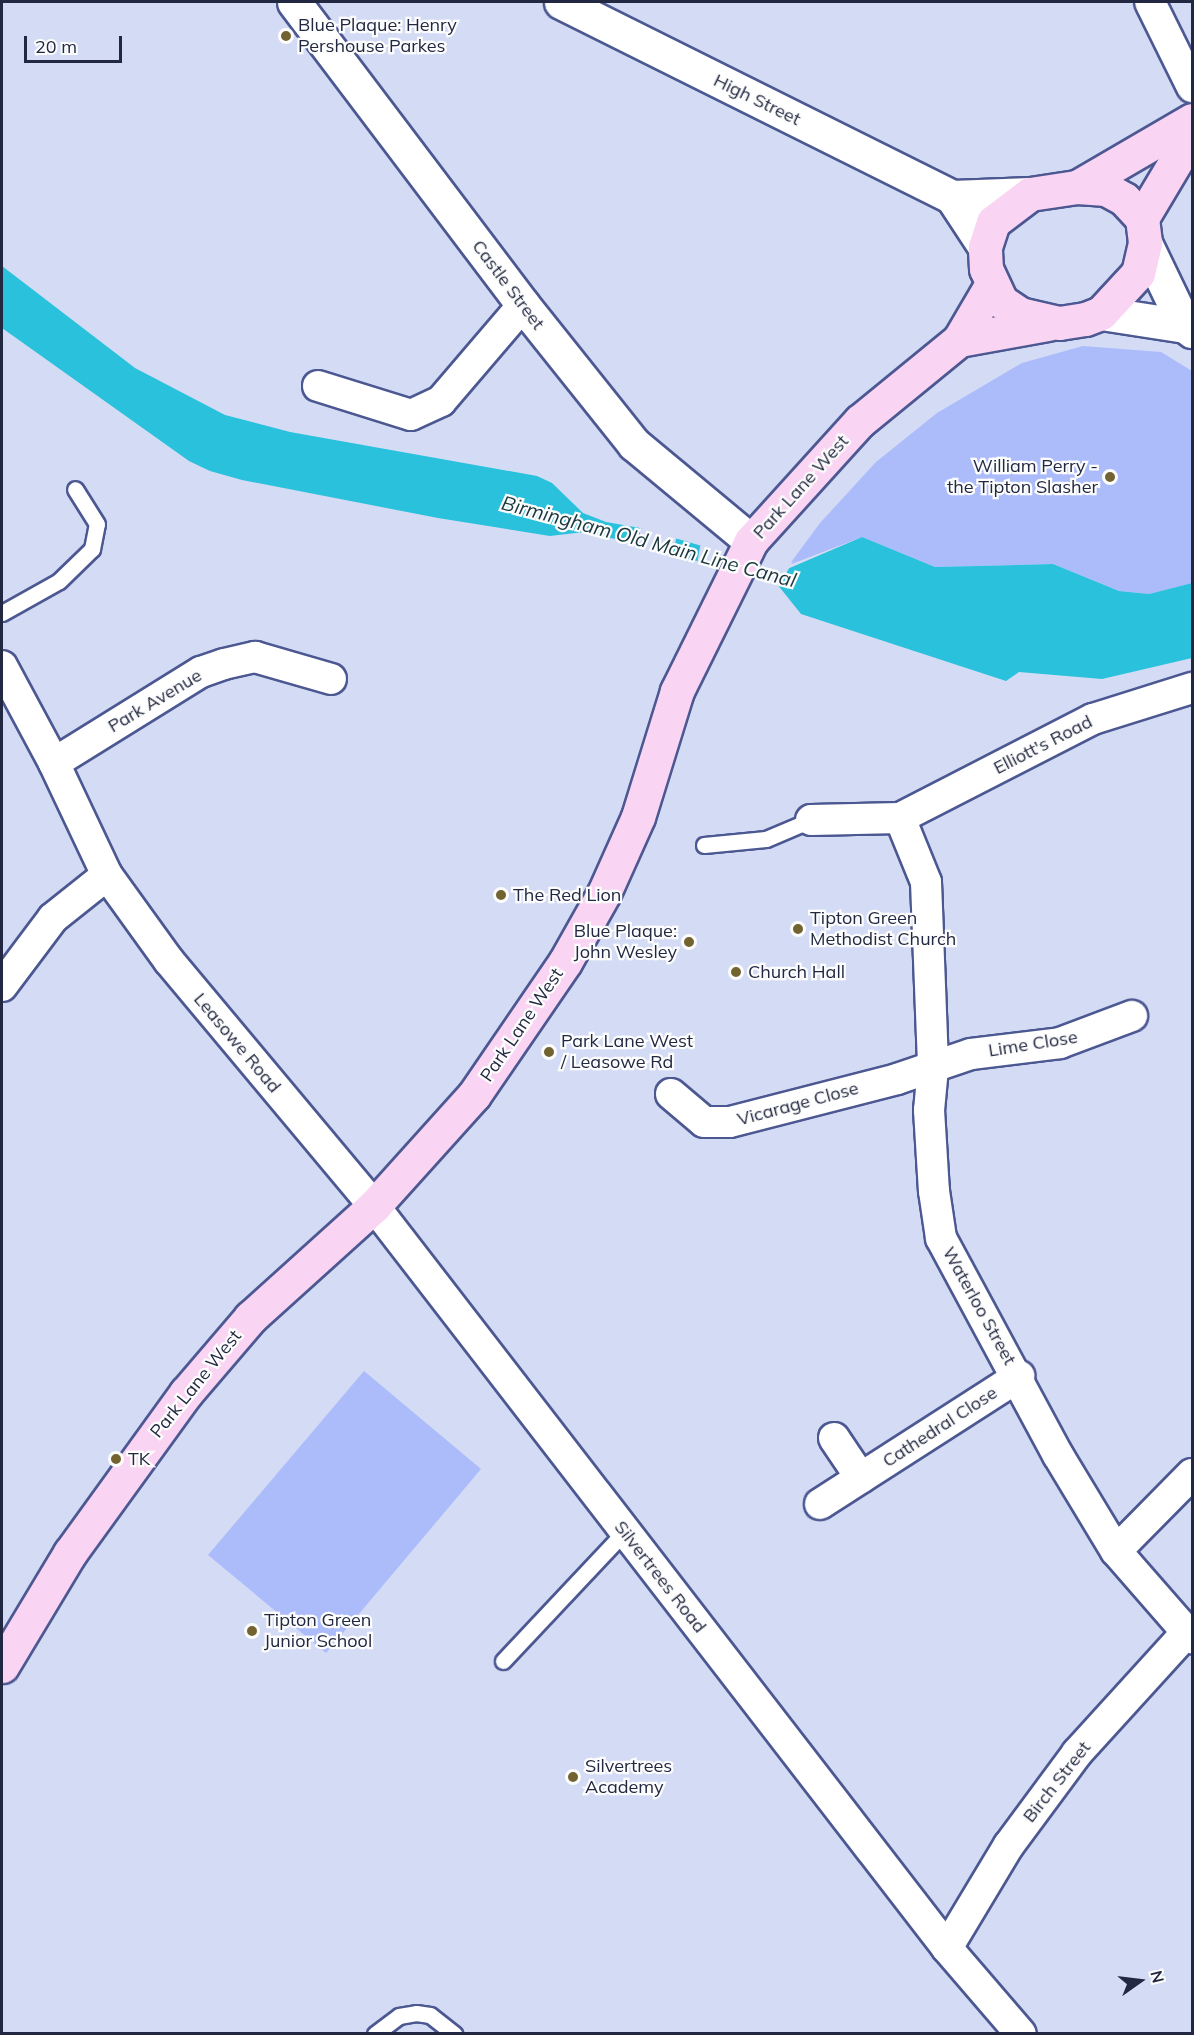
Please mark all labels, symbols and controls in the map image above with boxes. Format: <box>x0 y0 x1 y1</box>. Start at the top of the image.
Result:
place label: Blue Plaque: Henry Pershouse Parkes <box>298 15 457 57</box>
scale bar <box>27 24 124 62</box>
marker: Blue Plaque: Henry Pershouse Parkes <box>279 29 293 43</box>
text: 20 m <box>35 35 77 58</box>
street label: High Street <box>710 70 804 130</box>
street label: Castle Street <box>467 236 549 334</box>
street label: Park Lane West <box>749 431 853 543</box>
place label: William Perry - the Tipton Slasher <box>947 456 1098 498</box>
marker: William Perry - the Tipton Slasher <box>1103 470 1117 484</box>
water label: Birmingham Old Main Line Canal <box>499 490 799 592</box>
street label: Park Avenue <box>104 665 206 737</box>
street label: Elliott's Road <box>990 711 1096 779</box>
place label: The Red Lion <box>513 884 621 906</box>
marker: The Red Lion <box>494 888 508 902</box>
place label: Tipton Green Methodist Church <box>810 908 956 950</box>
place label: Blue Plaque: John Wesley <box>574 921 677 964</box>
marker: Tipton Green Methodist Church <box>791 922 805 936</box>
marker: Blue Plaque: John Wesley <box>682 935 696 949</box>
place label: Church Hall <box>748 961 845 983</box>
street label: Park Lane West <box>476 964 568 1086</box>
marker: Church Hall <box>729 965 743 979</box>
street label: Leasowe Road <box>189 989 285 1097</box>
street label: Lime Close <box>987 1026 1079 1062</box>
place label: Park Lane West / Leasowe Rd <box>561 1031 693 1074</box>
marker: Park Lane West / Leasowe Rd <box>542 1045 556 1059</box>
street label: Vicarage Close <box>735 1077 861 1131</box>
street label: Waterloo Street <box>938 1243 1020 1369</box>
street label: Park Lane West <box>146 1326 246 1442</box>
street label: Cathedral Close <box>879 1382 1001 1472</box>
place label: TK <box>128 1448 150 1470</box>
marker: TK <box>109 1452 123 1466</box>
street label: Silvertrees Road <box>610 1517 710 1637</box>
place label: Tipton Green Junior School <box>264 1610 372 1652</box>
marker: Tipton Green Junior School <box>245 1624 259 1638</box>
street label: Birch Street <box>1019 1737 1095 1827</box>
place label: Silvertrees Academy <box>585 1756 672 1798</box>
marker: Silvertrees Academy <box>566 1770 580 1784</box>
north arrow <box>1110 1951 1170 2011</box>
text: N <box>1146 1968 1169 1985</box>

